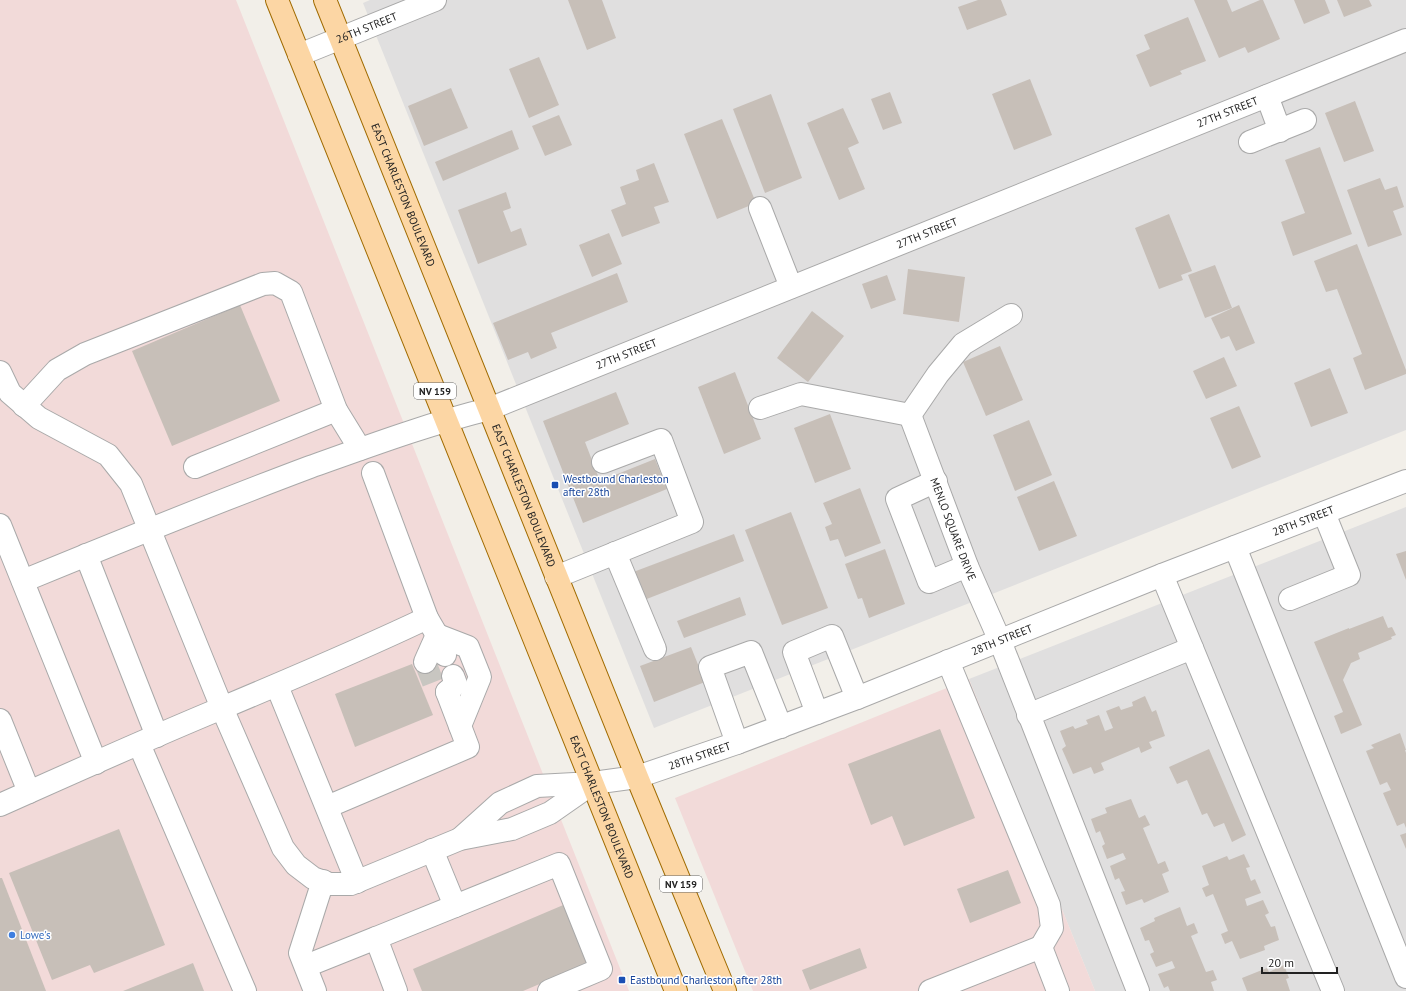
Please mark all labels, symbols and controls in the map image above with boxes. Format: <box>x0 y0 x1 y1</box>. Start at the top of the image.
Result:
street label: 26TH STREET <box>334 9 399 46</box>
street label: 27TH STREET <box>1195 93 1260 130</box>
street label: EAST CHARLESTON BOULEVARD <box>368 121 438 269</box>
street label: 27TH STREET <box>894 214 960 251</box>
street label: 27TH STREET <box>594 335 659 372</box>
road number: NV 159 <box>414 383 456 399</box>
street label: EAST CHARLESTON BOULEVARD <box>489 422 559 569</box>
place label: Westbound Charleston after 28th <box>563 472 669 499</box>
street label: MENLO SQUARE DRIVE <box>927 476 980 583</box>
marker: Westbound Charleston after 28th <box>550 480 560 490</box>
street label: 28TH STREET <box>1270 502 1336 539</box>
street label: 28TH STREET <box>969 621 1035 658</box>
street label: EAST CHARLESTON BOULEVARD <box>567 733 637 881</box>
street label: 28TH STREET <box>667 739 732 773</box>
road number: NV 159 <box>660 876 702 892</box>
place label: Lowe's <box>20 928 51 942</box>
marker: Lowe's <box>7 930 17 940</box>
scale bar <box>1262 949 1337 975</box>
text: 20 m <box>1268 955 1294 970</box>
place label: Eastbound Charleston after 28th <box>630 973 782 987</box>
marker: Eastbound Charleston after 28th <box>617 975 627 985</box>

